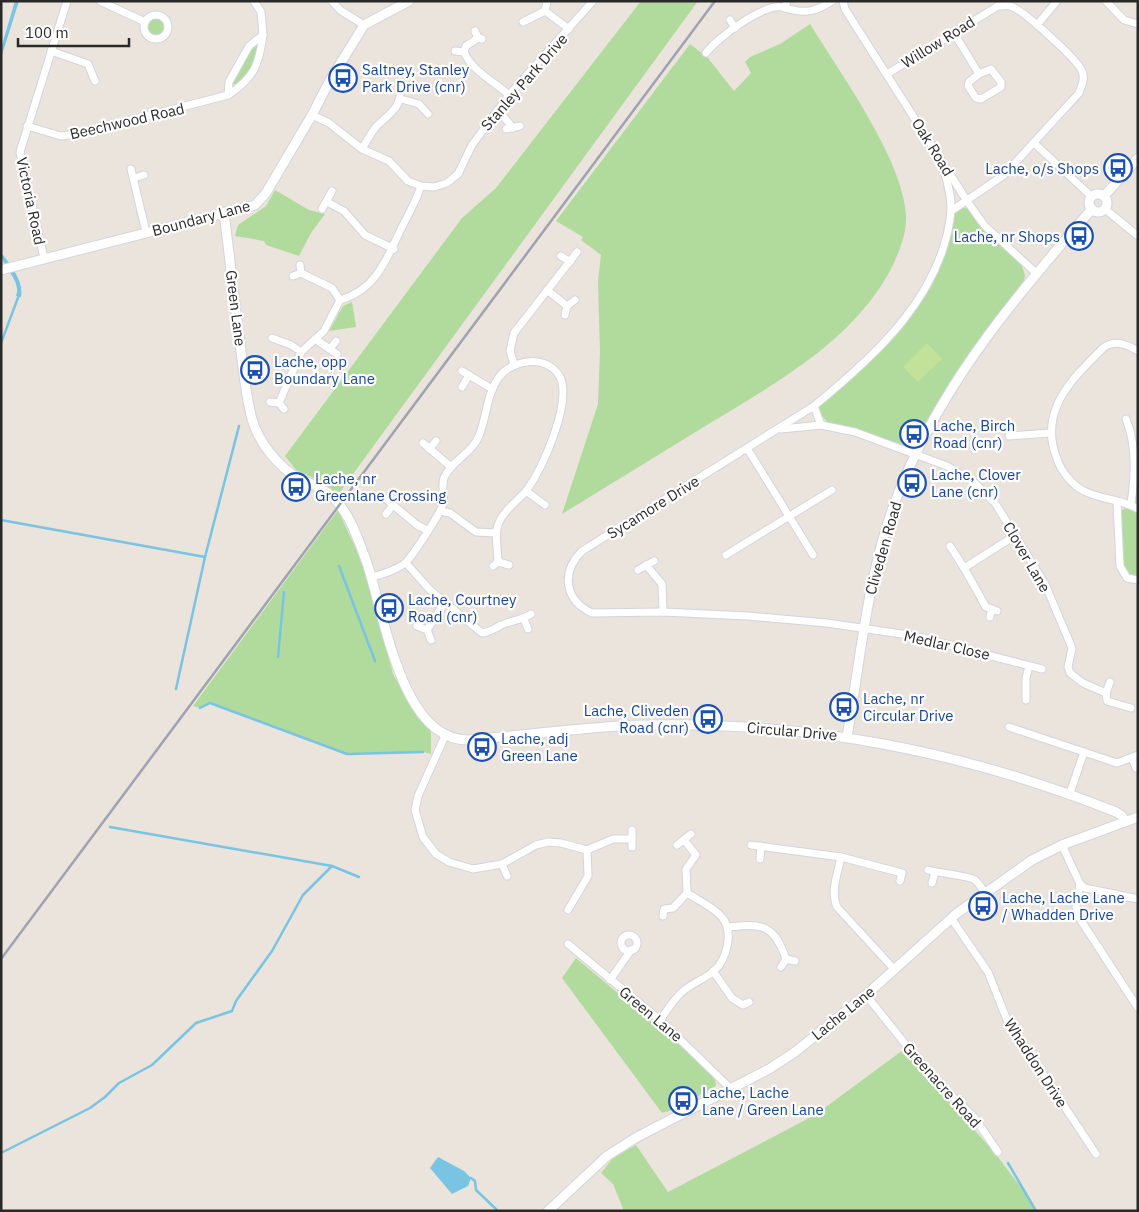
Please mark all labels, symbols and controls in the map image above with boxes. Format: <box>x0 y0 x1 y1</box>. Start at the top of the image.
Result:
street label: Willow Road <box>898 12 978 72</box>
scale bar <box>18 15 129 47</box>
text: 100 m <box>25 23 69 42</box>
street label: Stanley Park Drive <box>477 30 571 134</box>
place label: Saltney, Stanley Park Drive (cnr) <box>362 60 470 96</box>
bus stop icon: Saltney, Stanley Park Drive (cnr) <box>328 63 358 93</box>
street label: Beechwood Road <box>68 99 186 143</box>
street label: Oak Road <box>908 115 958 179</box>
bus stop icon: Lache, o/s Shops <box>1103 153 1133 183</box>
street label: Victoria Road <box>12 155 50 247</box>
place label: Lache, o/s Shops <box>985 159 1099 178</box>
street label: Boundary Lane <box>150 196 252 240</box>
bus stop icon: Lache, nr Shops <box>1064 221 1094 251</box>
place label: Lache, nr Shops <box>954 227 1060 246</box>
street label: Green Lane <box>222 269 250 347</box>
place label: Lache, opp Boundary Lane <box>274 352 375 388</box>
bus stop icon: Lache, opp Boundary Lane <box>240 355 270 385</box>
place label: Lache, Birch Road (cnr) <box>933 416 1015 452</box>
bus stop icon: Lache, Birch Road (cnr) <box>899 419 929 449</box>
place label: Lache, Clover Lane (cnr) <box>931 465 1021 501</box>
bus stop icon: Lache, Clover Lane (cnr) <box>897 468 927 498</box>
place label: Lache, nr Greenlane Crossing <box>315 469 446 505</box>
street label: Sycamore Drive <box>603 471 703 543</box>
bus stop icon: Lache, nr Greenlane Crossing <box>281 472 311 502</box>
street label: Cliveden Road <box>861 499 905 597</box>
street label: Clover Lane <box>999 518 1055 596</box>
place label: Lache, Courtney Road (cnr) <box>408 590 517 626</box>
bus stop icon: Lache, Courtney Road (cnr) <box>374 593 404 623</box>
street label: Medlar Close <box>902 626 992 664</box>
place label: Lache, nr Circular Drive <box>863 689 954 725</box>
bus stop icon: Lache, nr Circular Drive <box>829 692 859 722</box>
place label: Lache, Cliveden Road (cnr) <box>584 701 689 737</box>
bus stop icon: Lache, Cliveden Road (cnr) <box>693 704 723 734</box>
street label: Circular Drive <box>746 718 838 744</box>
place label: Lache, adj Green Lane <box>501 729 578 765</box>
bus stop icon: Lache, adj Green Lane <box>467 732 497 762</box>
place label: Lache, Lache Lane / Whadden Drive <box>1002 888 1125 924</box>
bus stop icon: Lache, Lache Lane / Whadden Drive <box>968 891 998 921</box>
street label: Green Lane <box>616 982 686 1046</box>
street label: Lache Lane <box>808 982 878 1044</box>
street label: Whaddon Drive <box>1000 1015 1072 1111</box>
street label: Greenacre Road <box>899 1038 985 1132</box>
place label: Lache, Lache Lane / Green Lane <box>702 1083 824 1119</box>
bus stop icon: Lache, Lache Lane / Green Lane <box>668 1086 698 1116</box>

